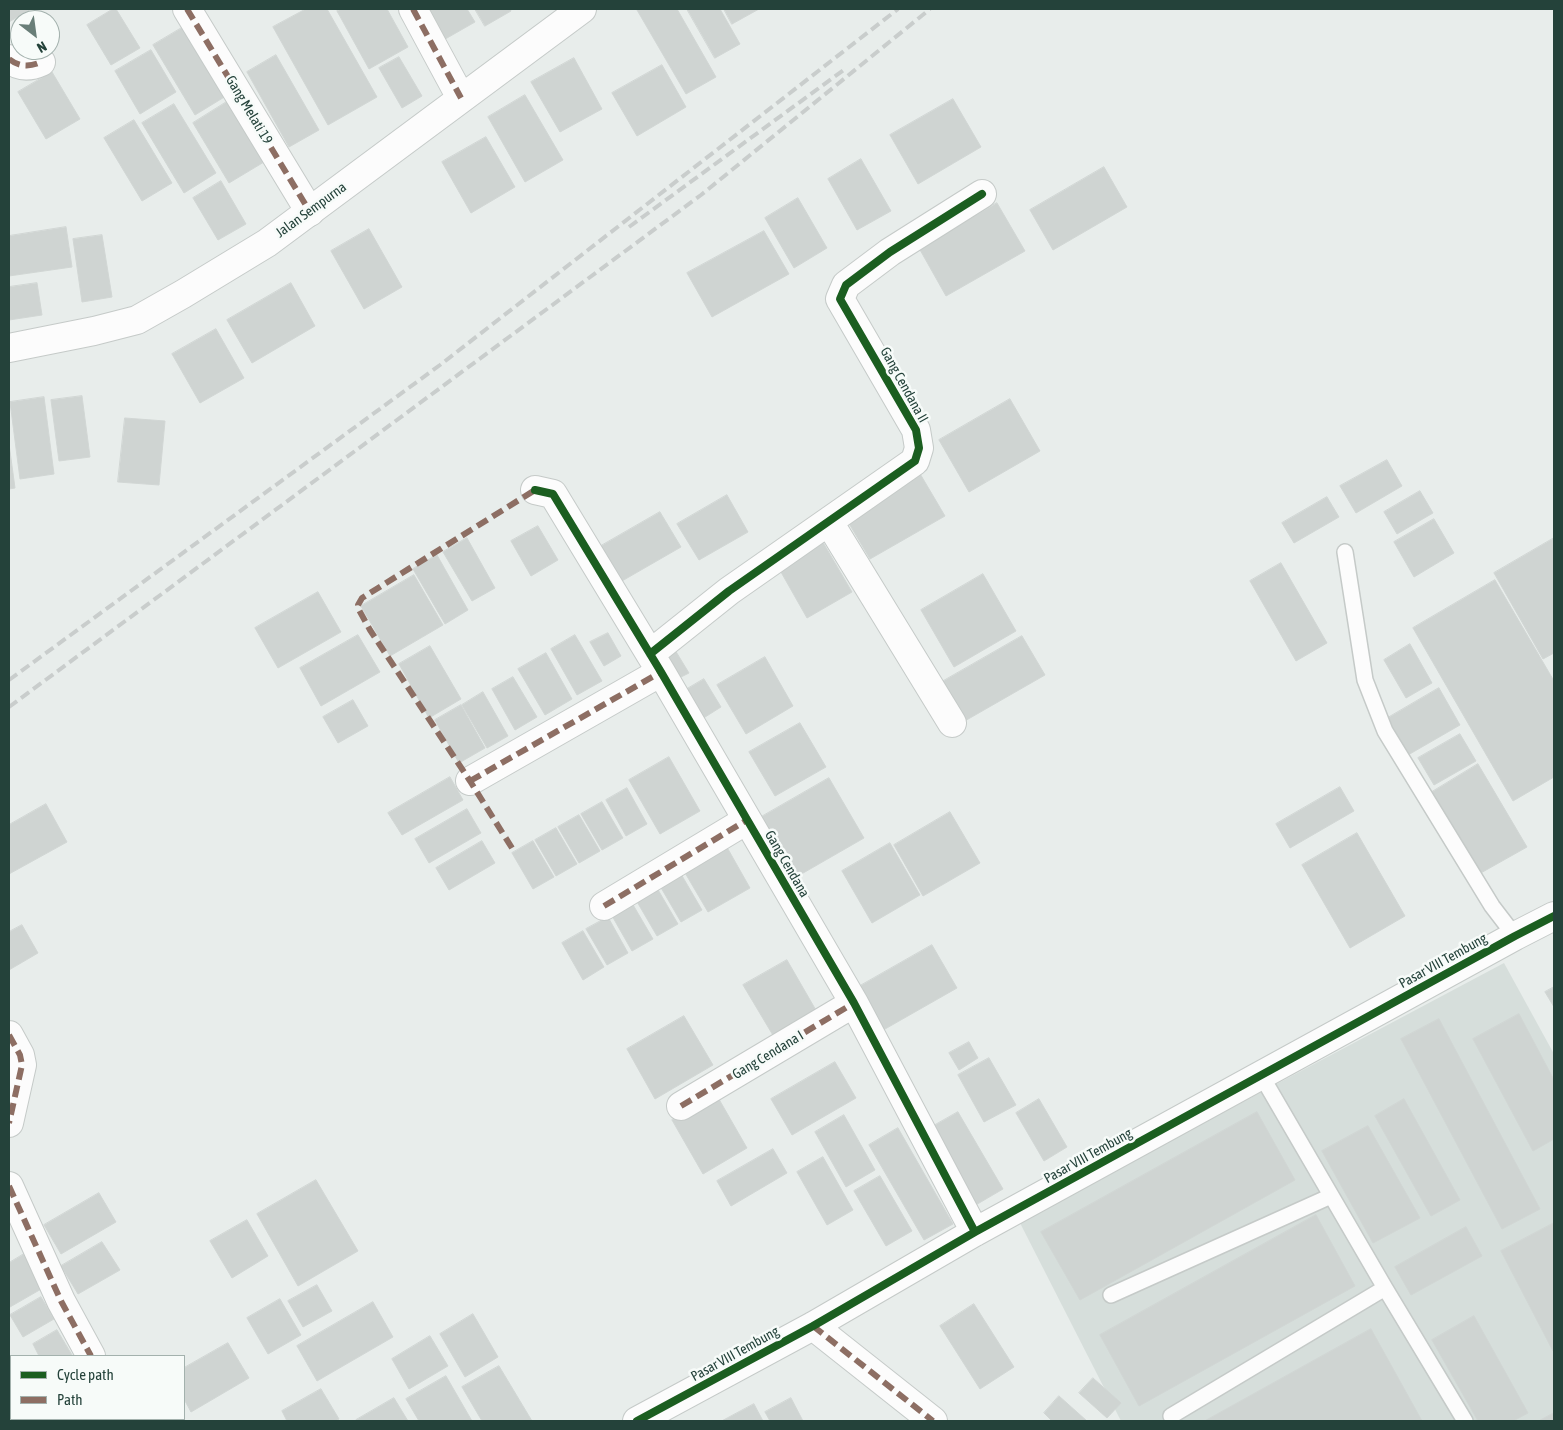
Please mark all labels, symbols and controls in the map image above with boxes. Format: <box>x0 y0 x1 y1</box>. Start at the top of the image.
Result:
north arrow <box>10 10 60 60</box>
text: N <box>34 38 50 56</box>
street label: Gang Melati 19 <box>222 73 276 147</box>
street label: Jalan Sempurna <box>272 179 350 241</box>
street label: Gang Cendana II <box>876 344 932 426</box>
street label: Gang Cendana <box>761 828 813 900</box>
street label: Pasar VIII Tembung <box>1396 930 1490 992</box>
street label: Gang Cendana I <box>729 1027 807 1083</box>
street label: Pasar VIII Tembung <box>1041 1125 1135 1187</box>
street label: Pasar VIII Tembung <box>688 1323 782 1385</box>
legend <box>10 1355 185 1420</box>
text: Cycle path <box>57 1366 114 1383</box>
text: Path <box>57 1391 83 1408</box>

